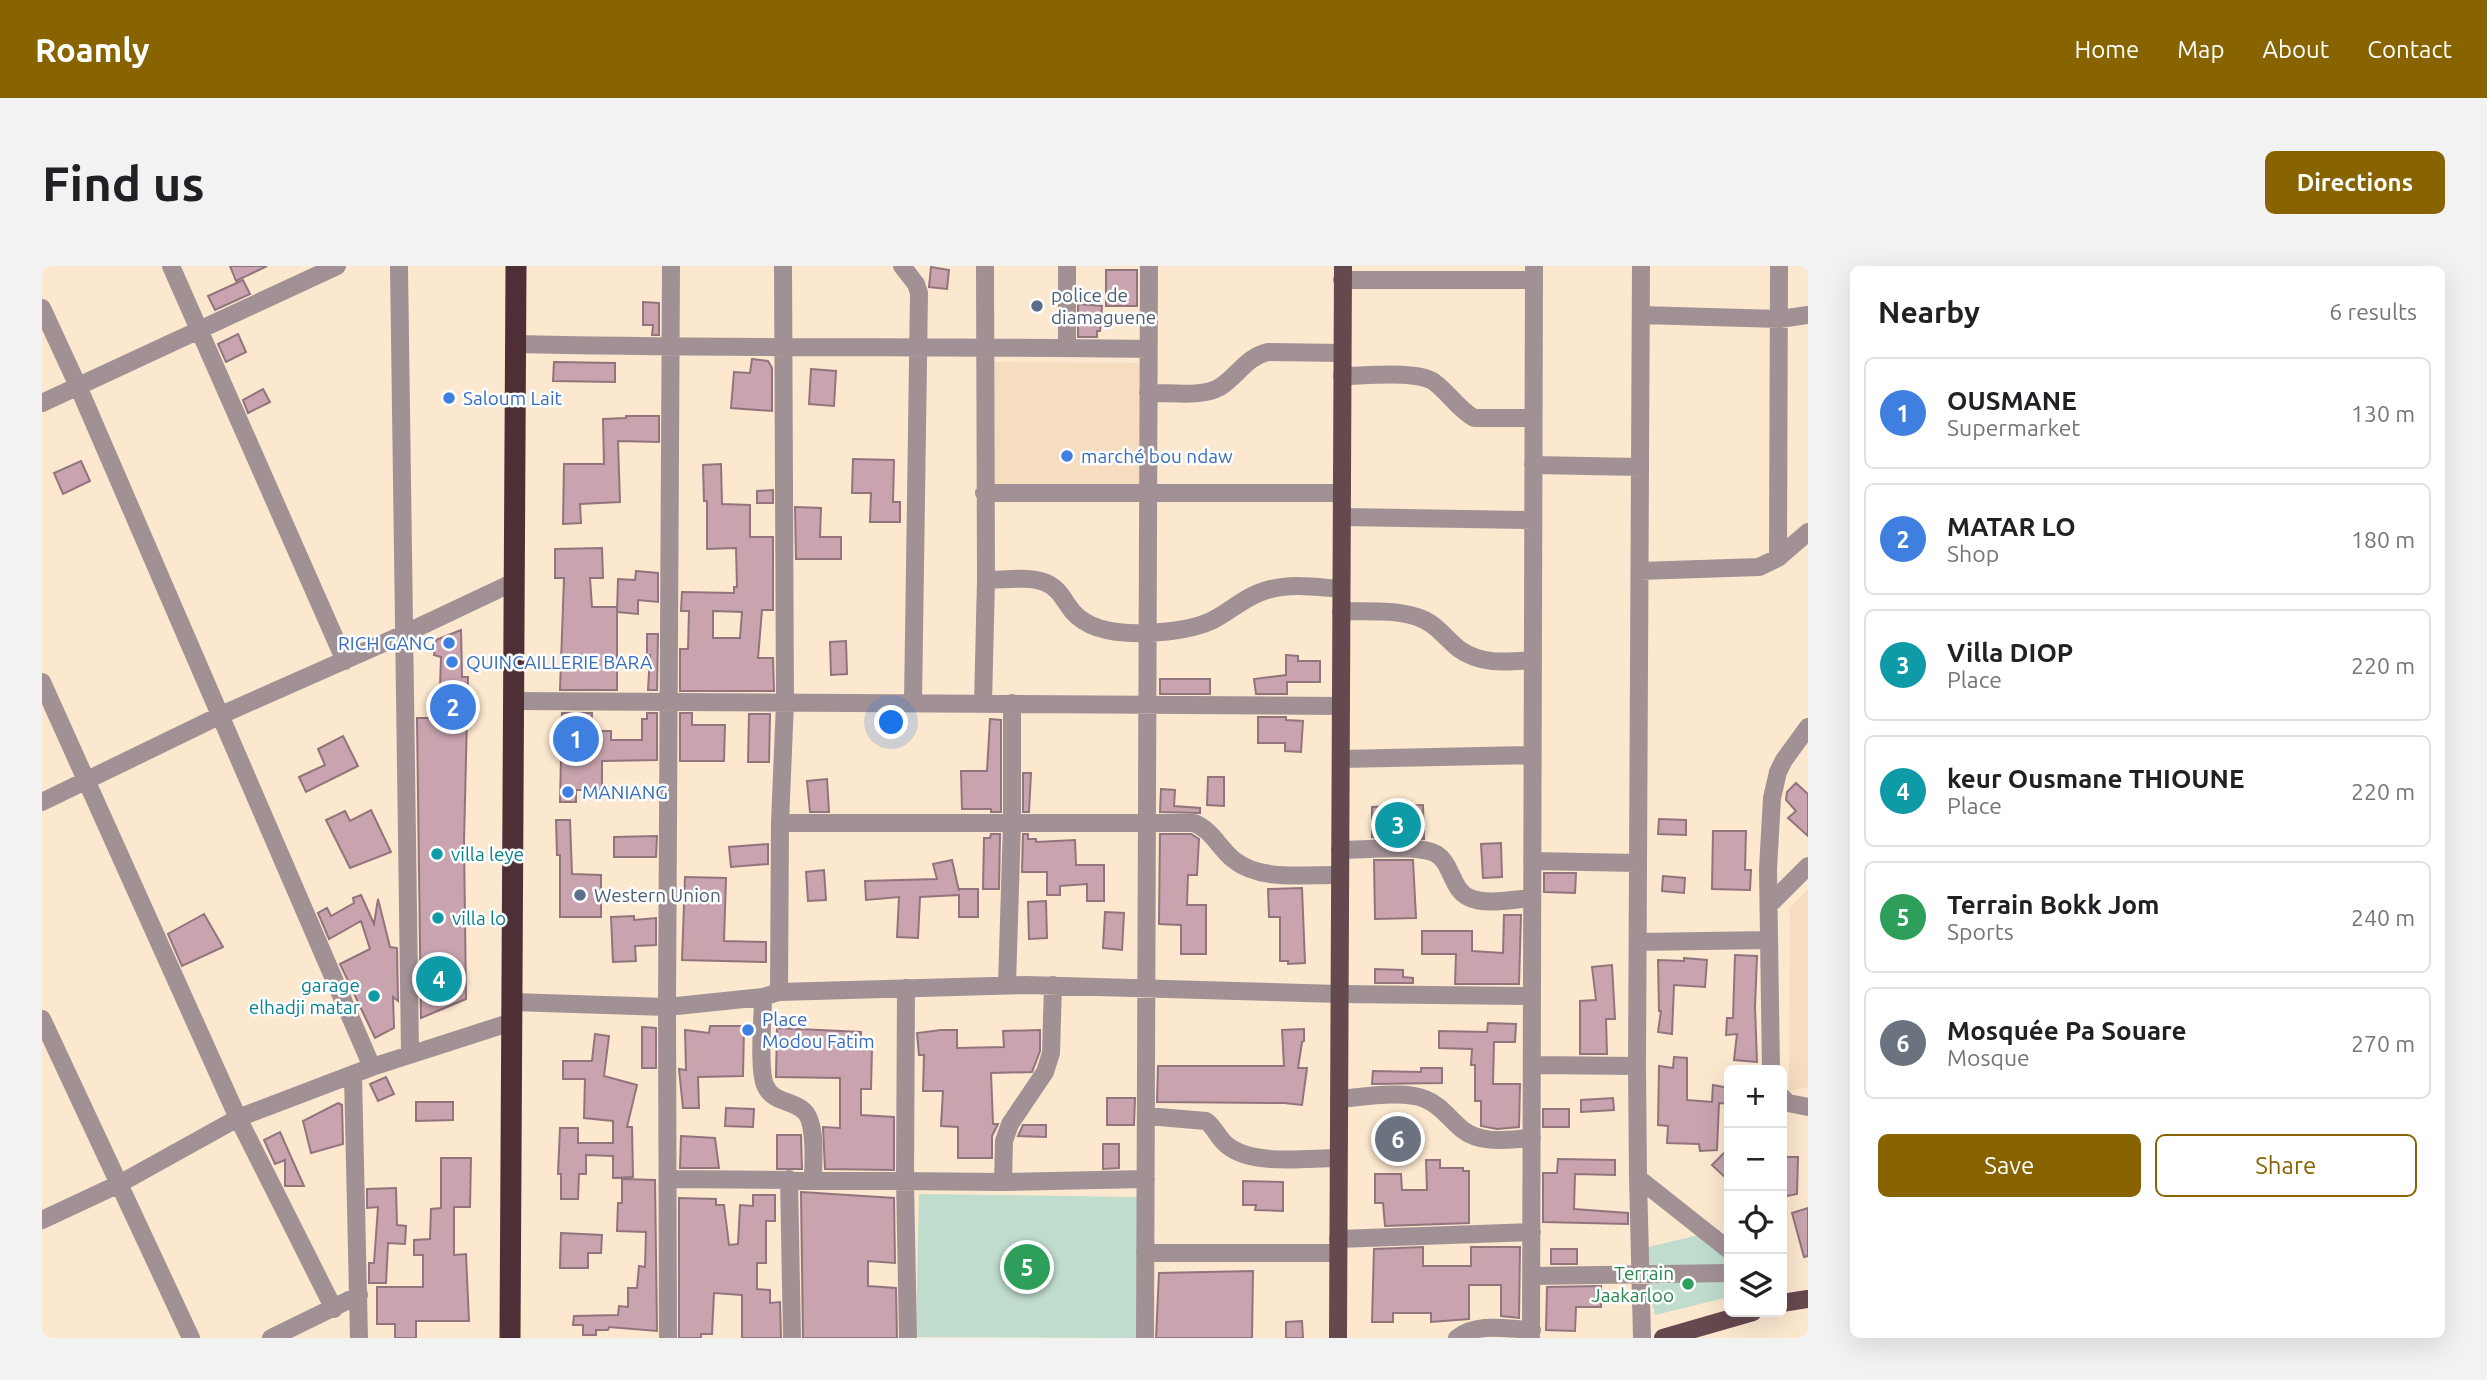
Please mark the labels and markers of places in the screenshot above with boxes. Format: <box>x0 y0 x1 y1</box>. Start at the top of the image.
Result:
place label: police de diamaguene <box>1051 284 1156 328</box>
marker: police de diamaguene <box>1029 298 1045 314</box>
place label: Saloum Lait <box>463 387 563 409</box>
marker: Saloum Lait <box>441 390 457 406</box>
place label: marché bou ndaw <box>1081 445 1233 467</box>
marker: marché bou ndaw <box>1059 448 1075 464</box>
place label: RICH GANG <box>338 632 435 654</box>
marker: RICH GANG <box>441 635 457 651</box>
place label: QUINCAILLERIE BARA <box>466 651 653 673</box>
marker: QUINCAILLERIE BARA <box>444 654 460 670</box>
pin: 2 <box>430 681 476 733</box>
pin: 1 <box>553 713 599 765</box>
place label: MANIANG <box>582 781 668 803</box>
marker: MANIANG <box>560 784 576 800</box>
pin: 3 <box>1375 799 1421 851</box>
place label: villa leye <box>451 843 524 865</box>
marker: villa leye <box>429 846 445 862</box>
place label: Western Union <box>594 884 721 906</box>
marker: Western Union <box>572 887 588 903</box>
place label: villa lo <box>452 907 506 929</box>
marker: villa lo <box>430 910 446 926</box>
pin: 4 <box>416 953 462 1005</box>
place label: garage elhadji matar <box>249 974 360 1018</box>
marker: garage elhadji matar <box>366 988 382 1004</box>
place label: Place Modou Fatim <box>762 1008 875 1052</box>
marker: Place Modou Fatim <box>740 1022 756 1038</box>
pin: 6 <box>1375 1113 1421 1165</box>
pin: 5 <box>1004 1241 1050 1293</box>
place label: Terrain Jaakarloo <box>1591 1262 1674 1306</box>
marker: Terrain Jaakarloo <box>1680 1276 1696 1292</box>

